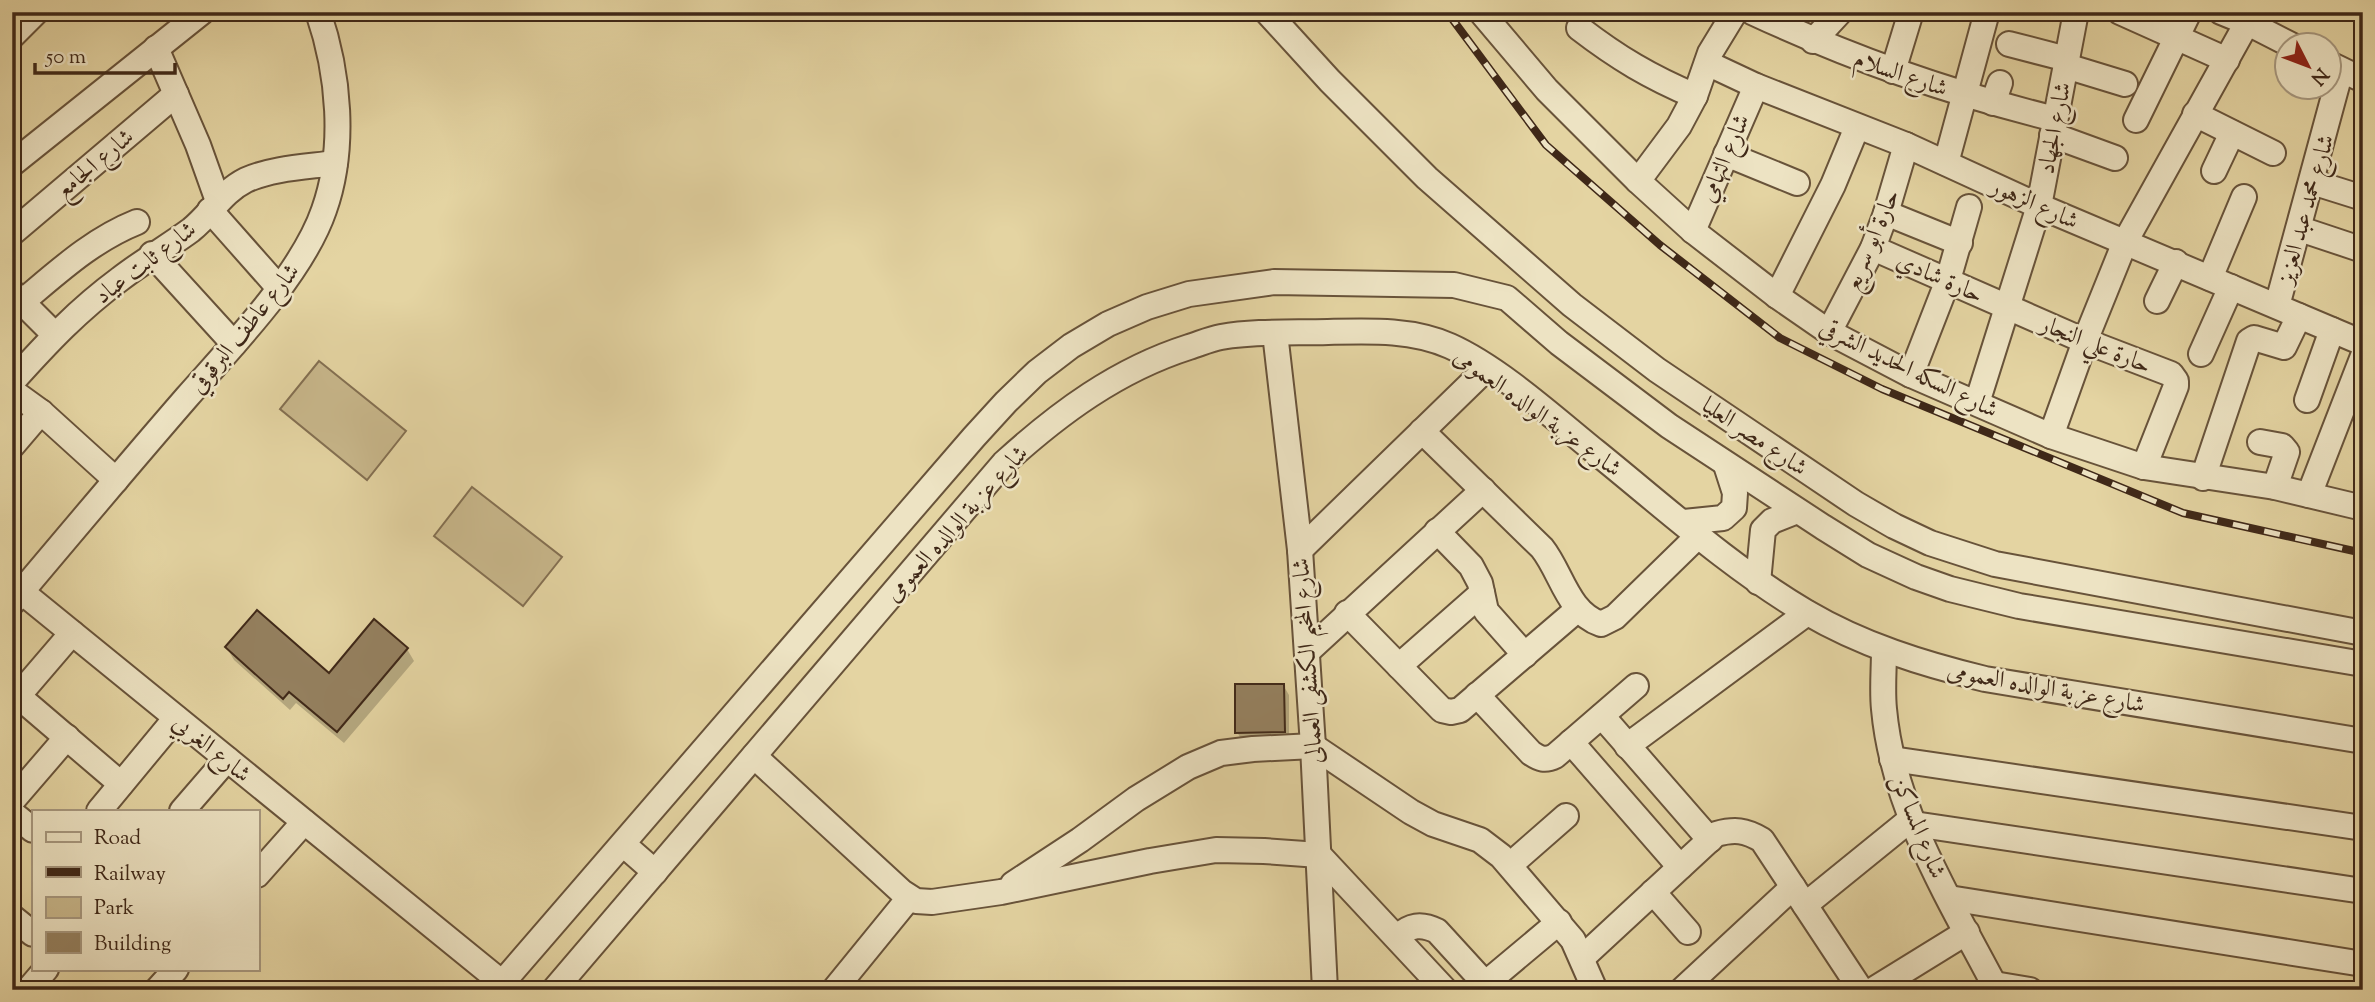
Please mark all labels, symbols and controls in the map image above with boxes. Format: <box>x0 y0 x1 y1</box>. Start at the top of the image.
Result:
scale bar <box>35 32 175 76</box>
north arrow <box>2274 32 2344 102</box>
text: 50 m <box>45 43 86 73</box>
street label: شارع السلام <box>1848 43 1952 109</box>
text: N <box>2304 61 2334 90</box>
street label: شارع الجهاد <box>2030 80 2082 177</box>
street label: شارع التهامي <box>1692 109 1761 209</box>
street label: شارع الجامع <box>48 121 144 210</box>
street label: شارع محمد عبد العزيز <box>2268 131 2345 292</box>
street label: شارع الزهور <box>1983 170 2084 240</box>
street label: حارة أبو سريع <box>1834 184 1912 298</box>
street label: شارع ثابت عياد <box>88 214 205 314</box>
street label: حارة شادي <box>1890 245 1988 313</box>
street label: شارع عاطف البرقوقي <box>182 257 310 403</box>
street label: حارة علي النجار <box>2031 307 2156 387</box>
street label: شارع السكه الحديد الشرقي <box>1812 312 2003 429</box>
street label: شارع عزبة الوالده العمومى <box>1445 341 1628 487</box>
street label: شارع مصر العليا <box>1694 390 1814 486</box>
street label: شارع عزبة الوالده العمومى <box>878 438 1038 611</box>
street label: شارع المخيم الكشفى العمالى <box>1285 557 1338 765</box>
street label: شارع عزبة الوالده العمومى <box>1944 655 2147 724</box>
street label: شارع الغربي <box>163 707 258 793</box>
street label: شارع المساكن <box>1880 769 1954 885</box>
legend <box>32 810 259 970</box>
text: Road <box>94 824 141 854</box>
text: Railway <box>94 860 166 890</box>
text: Park <box>94 894 135 924</box>
text: Building <box>94 930 171 960</box>

